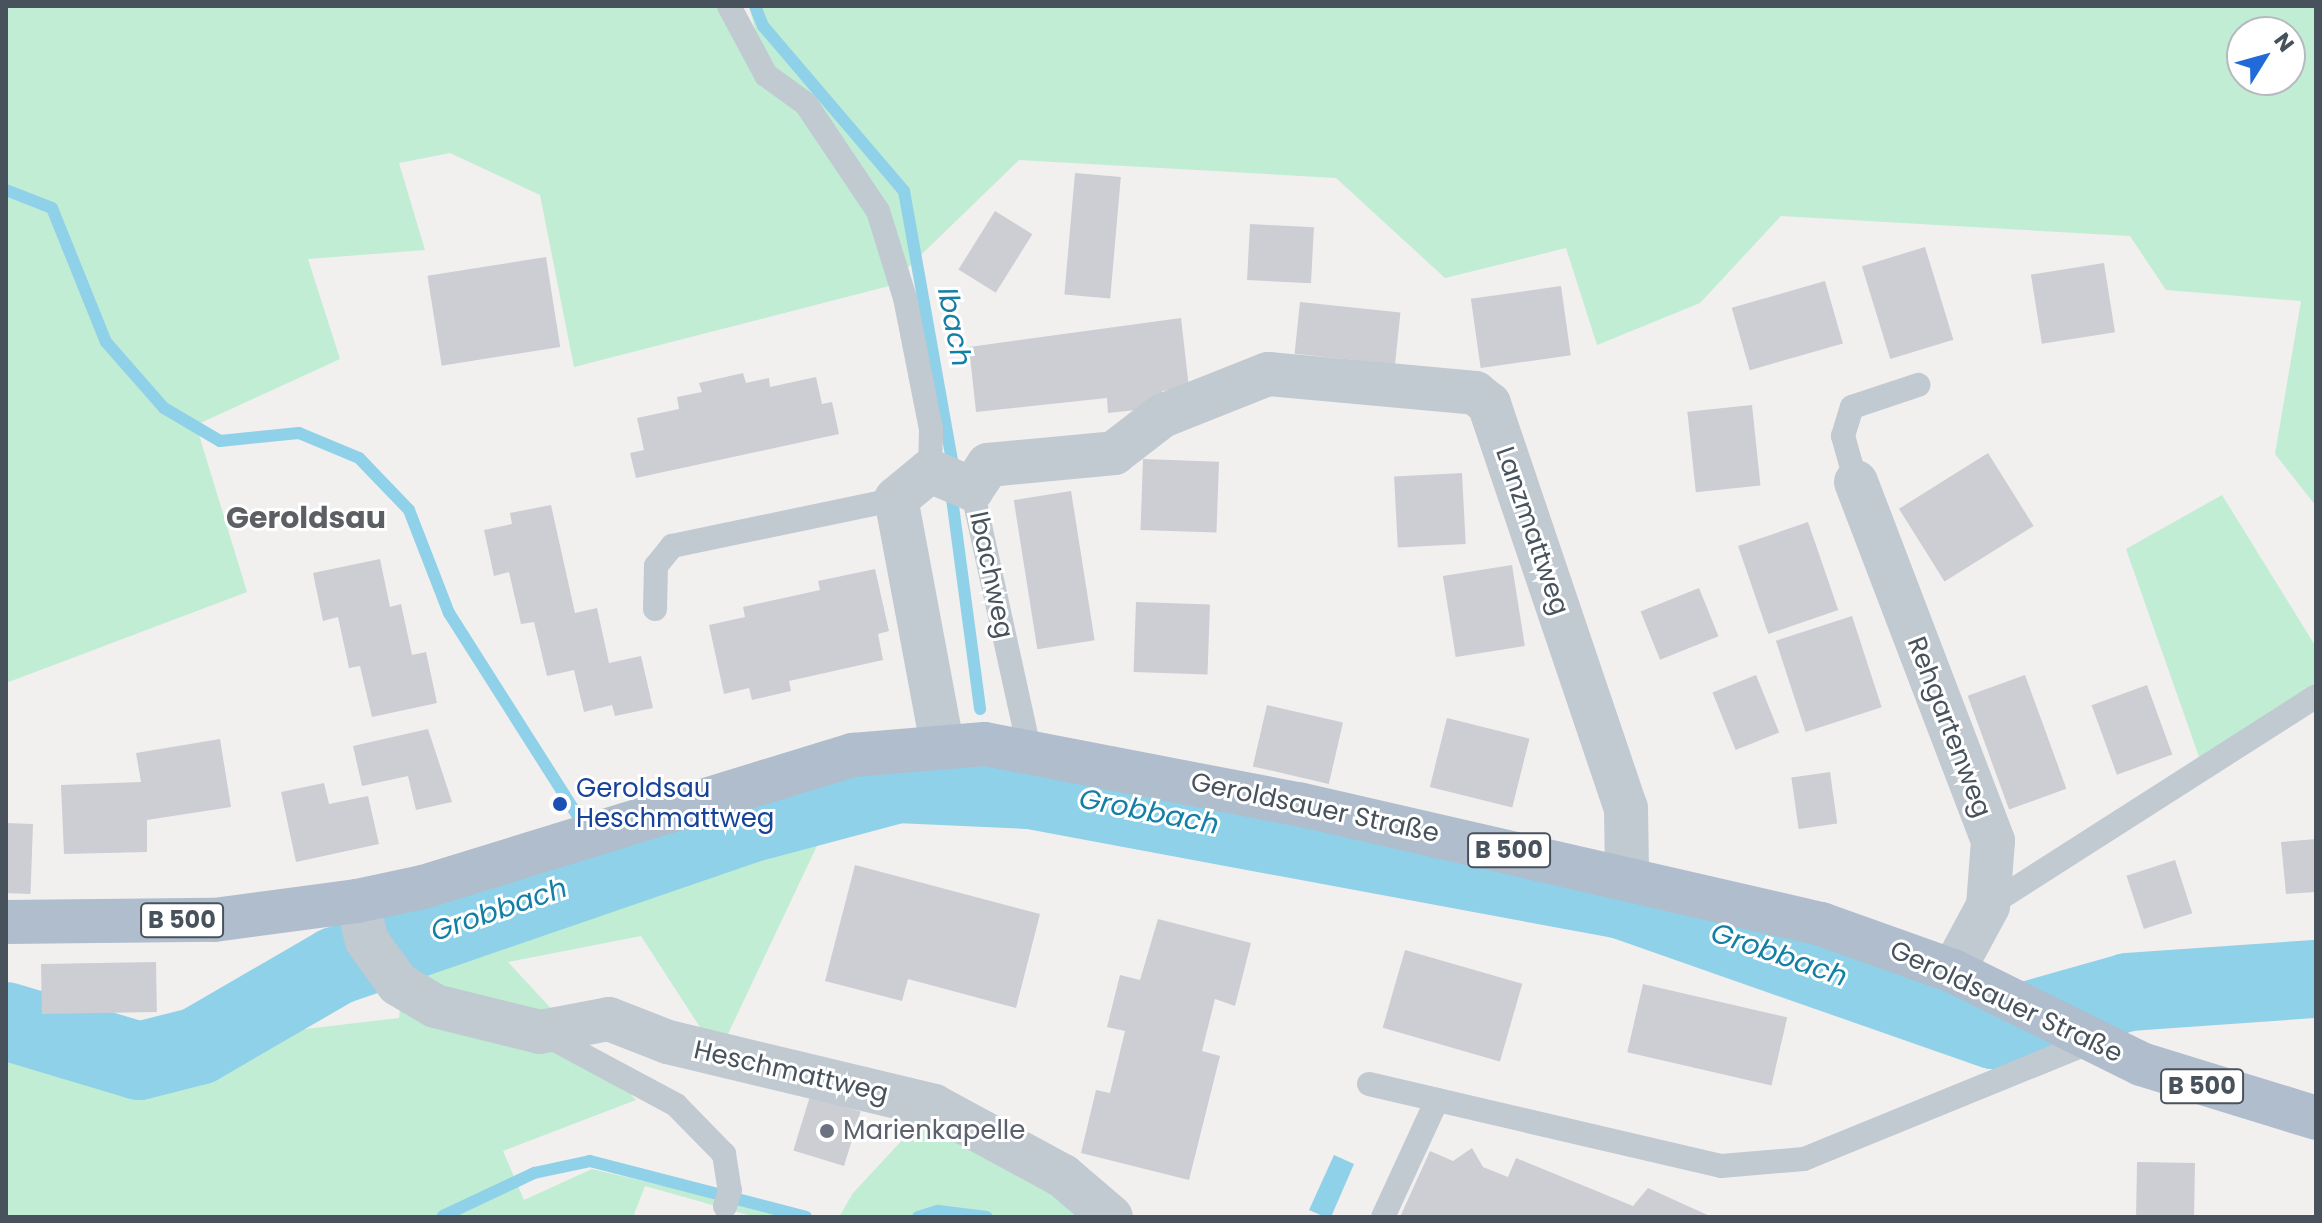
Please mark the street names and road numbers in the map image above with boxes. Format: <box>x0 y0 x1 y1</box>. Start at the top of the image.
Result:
street label: Lanzmattweg <box>1489 443 1575 619</box>
street label: Ibachweg <box>962 509 1020 641</box>
street label: Rehgartenweg <box>1900 632 1998 822</box>
street label: Geroldsauer Straße <box>1188 766 1442 850</box>
road number: B 500 <box>1467 830 1551 870</box>
road number: B 500 <box>140 900 224 940</box>
street label: Geroldsauer Straße <box>1885 934 2127 1070</box>
street label: Heschmattweg <box>691 1034 891 1110</box>
road number: B 500 <box>2160 1066 2244 1106</box>

